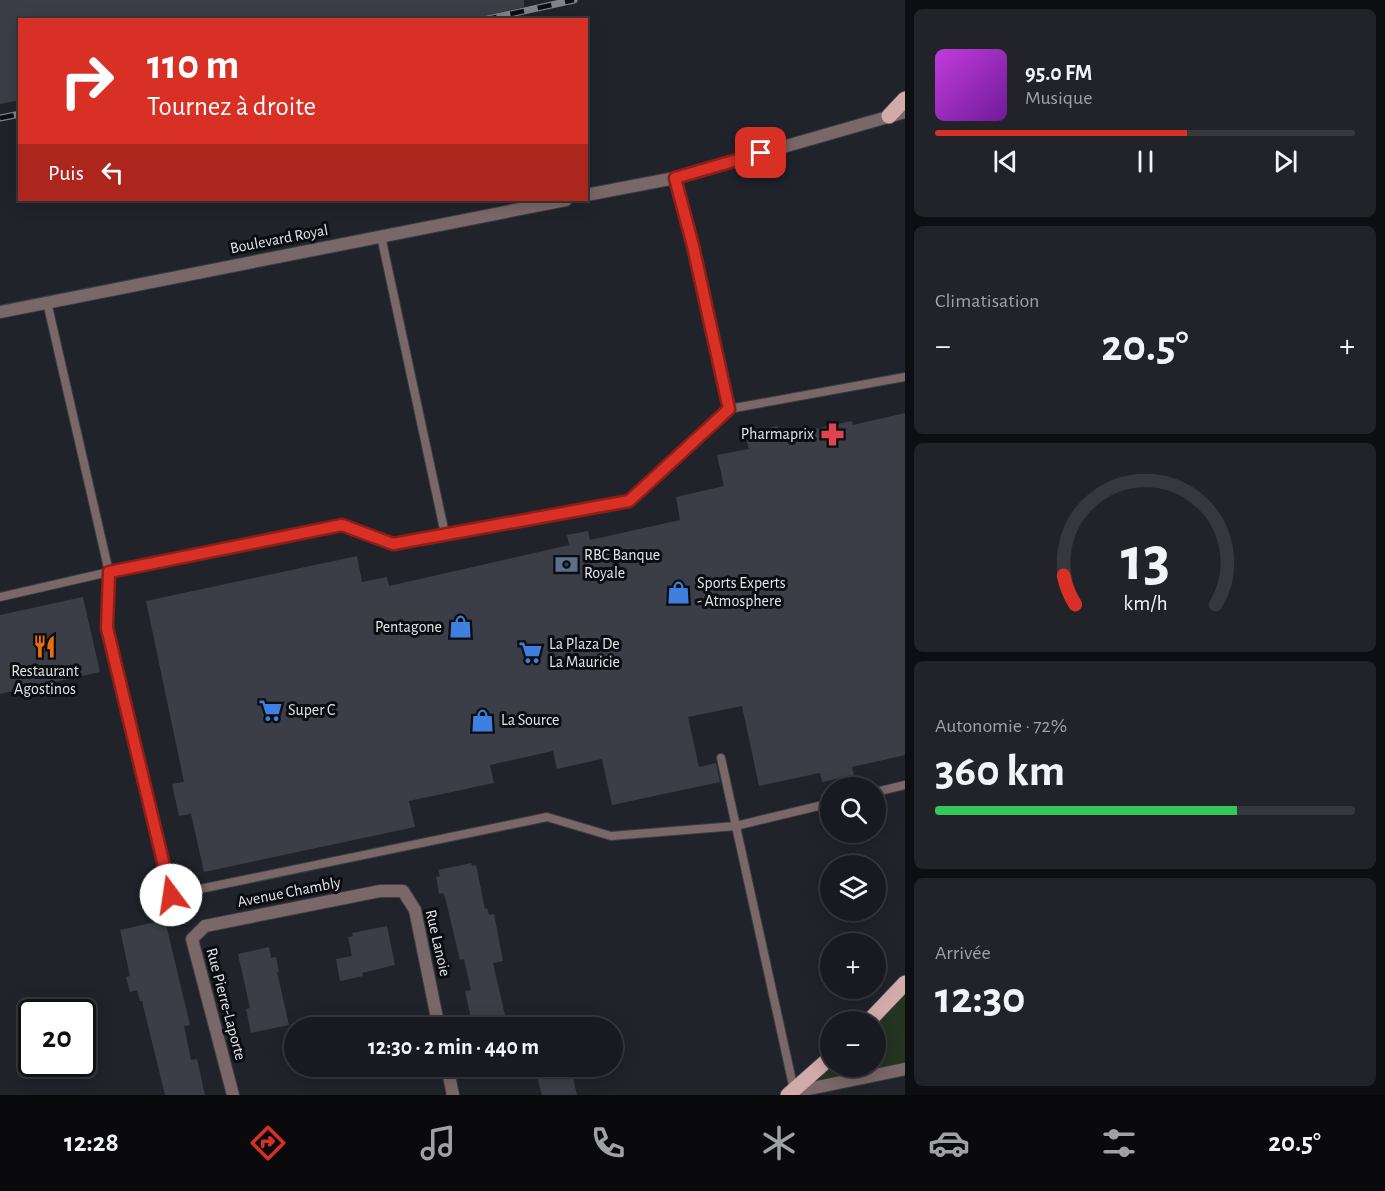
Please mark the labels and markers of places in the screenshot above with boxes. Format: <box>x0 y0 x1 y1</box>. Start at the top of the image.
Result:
pin <box>735 127 786 178</box>
pharmacy icon: Pharmaprix <box>819 421 845 447</box>
place label: Pharmaprix <box>741 426 814 442</box>
place label: RBC Banque Royale <box>584 547 660 582</box>
bank icon: RBC Banque Royale <box>553 551 579 577</box>
place label: Sports Experts - Atmosphere <box>697 575 786 609</box>
shop icon: Sports Experts - Atmosphere <box>666 579 692 605</box>
shop icon: Pentagone <box>447 614 473 640</box>
place label: Pentagone <box>375 619 442 635</box>
restaurant icon: Restaurant Agostinos <box>32 633 58 659</box>
place label: La Plaza De La Mauricie <box>549 636 620 670</box>
supermarket icon: La Plaza De La Mauricie <box>518 640 544 666</box>
place label: Restaurant Agostinos <box>11 663 79 697</box>
supermarket icon: Super C <box>257 697 283 723</box>
place label: Super C <box>288 702 335 718</box>
shop icon: La Source <box>470 707 496 733</box>
place label: La Source <box>501 712 559 728</box>

